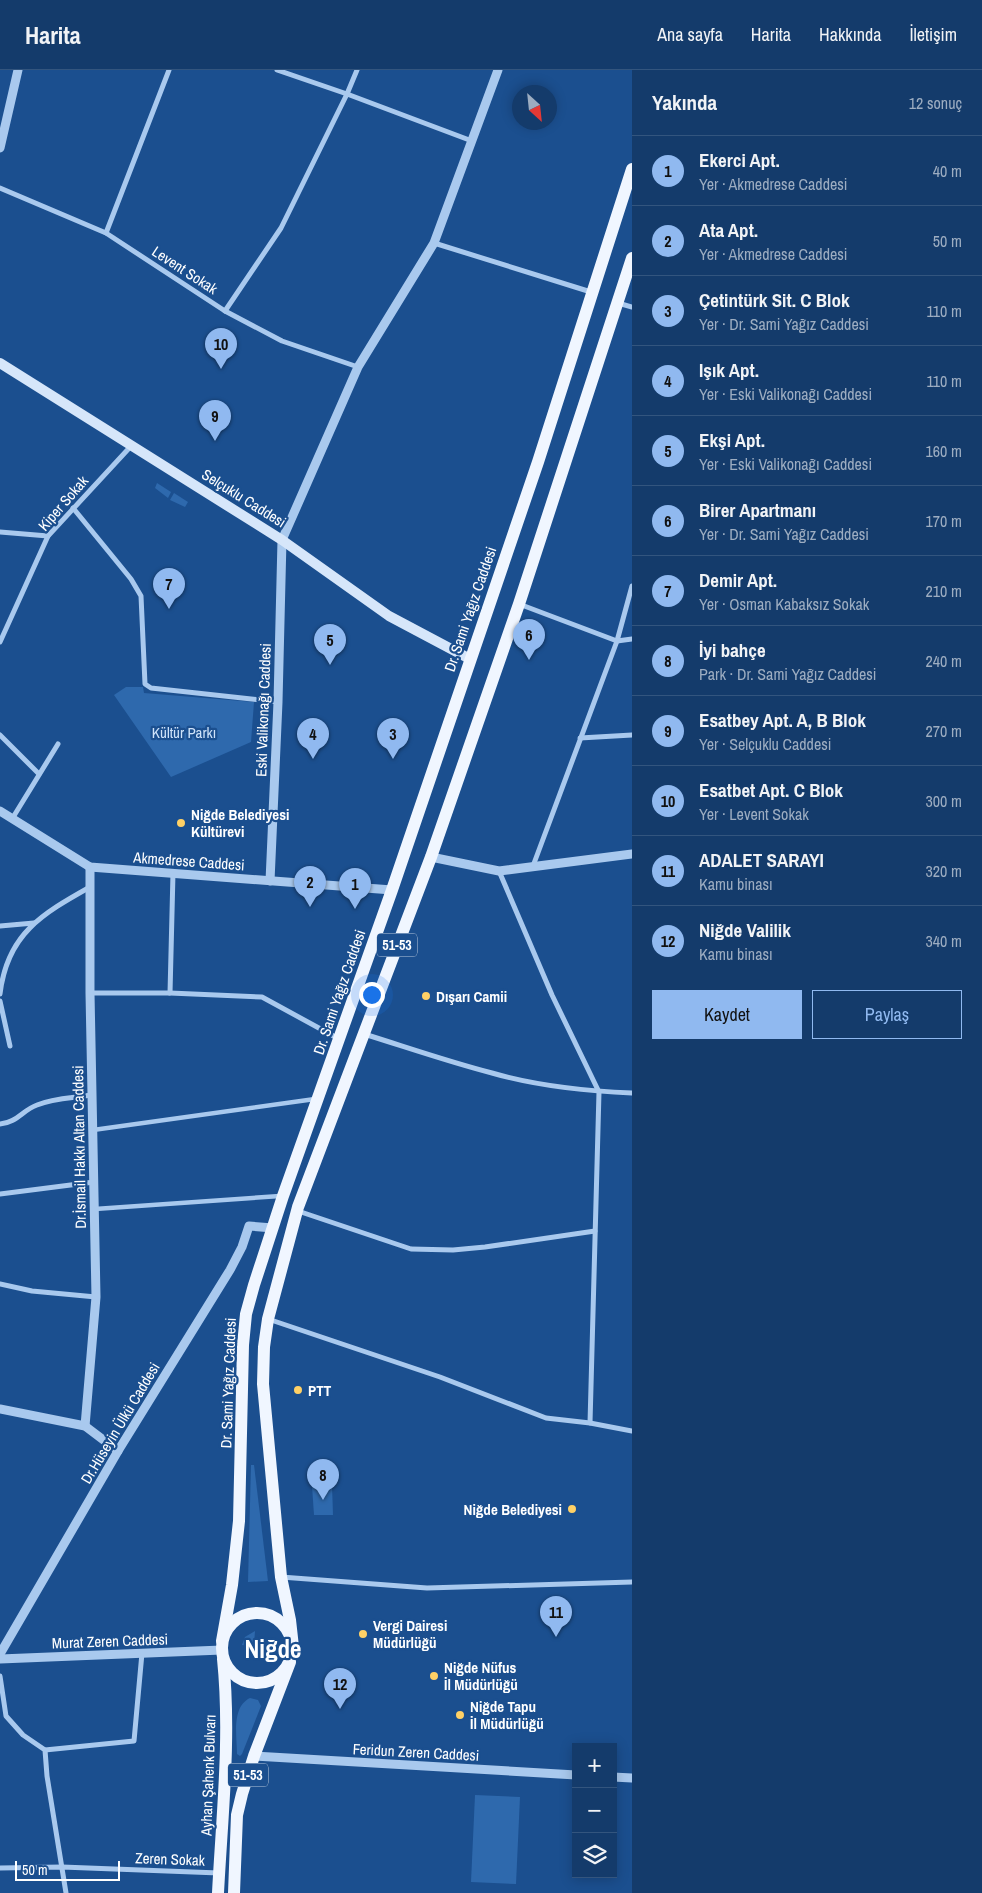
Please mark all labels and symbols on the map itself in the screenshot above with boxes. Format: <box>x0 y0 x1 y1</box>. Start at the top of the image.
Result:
north arrow <box>512 85 557 130</box>
street label: Levent Sokak <box>148 241 223 300</box>
pin: 10 <box>205 328 237 369</box>
pin: 9 <box>199 400 231 441</box>
street label: Selçuklu Caddesi <box>198 464 290 532</box>
street label: Kiper Sokak <box>33 470 93 535</box>
street label: Dr. Sami Yağız Caddesi <box>439 544 501 674</box>
pin: 7 <box>153 568 185 609</box>
pin: 6 <box>513 619 545 660</box>
pin: 5 <box>314 624 346 665</box>
street label: Eski Valikonağı Caddesi <box>250 643 276 777</box>
pin: 4 <box>297 718 329 759</box>
pin: 3 <box>377 718 409 759</box>
park label: Kültür Parkı <box>152 722 216 743</box>
place label: Niğde Belediyesi Kültürevi <box>191 804 289 842</box>
marker: Niğde Belediyesi Kültürevi <box>175 817 187 829</box>
street label: Akmedrese Caddesi <box>132 847 245 875</box>
pin: 2 <box>294 866 326 907</box>
pin: 1 <box>339 868 371 909</box>
street label: Dr. Sami Yağız Caddesi <box>308 927 370 1057</box>
road number: 51-53 <box>377 934 417 956</box>
your location <box>359 982 385 1008</box>
place label: Dışarı Camii <box>436 986 507 1007</box>
marker: Dışarı Camii <box>420 990 432 1002</box>
street label: Dr.İsmail Hakkı Altan Caddesi <box>67 1065 91 1229</box>
street label: Dr. Sami Yağız Caddesi <box>215 1317 241 1449</box>
street label: Dr.Hüseyin Ülkü Caddesi <box>75 1358 165 1488</box>
place label: PTT <box>308 1380 332 1401</box>
marker: PTT <box>292 1384 304 1396</box>
pin: 8 <box>307 1459 339 1500</box>
place label: Niğde Belediyesi <box>464 1499 562 1520</box>
marker: Niğde Belediyesi <box>566 1503 578 1515</box>
pin: 11 <box>540 1596 572 1637</box>
place label: Vergi Dairesi Müdürlüğü <box>373 1615 447 1653</box>
street label: Murat Zeren Caddesi <box>52 1628 168 1654</box>
marker: Vergi Dairesi Müdürlüğü <box>357 1628 369 1640</box>
district label: Niğde <box>245 1632 301 1666</box>
place label: Niğde Nüfus İl Müdürlüğü <box>444 1657 518 1695</box>
pin: 12 <box>324 1668 356 1709</box>
marker: Niğde Nüfus İl Müdürlüğü <box>428 1670 440 1682</box>
place label: Niğde Tapu İl Müdürlüğü <box>470 1696 544 1734</box>
marker: Niğde Tapu İl Müdürlüğü <box>454 1709 466 1721</box>
street label: Ayhan Şahenk Bulvarı <box>195 1714 221 1837</box>
street label: Feridun Zeren Caddesi <box>352 1738 480 1766</box>
road number: 51-53 <box>228 1764 268 1786</box>
street label: Zeren Sokak <box>135 1847 206 1871</box>
scale bar <box>15 1858 120 1881</box>

